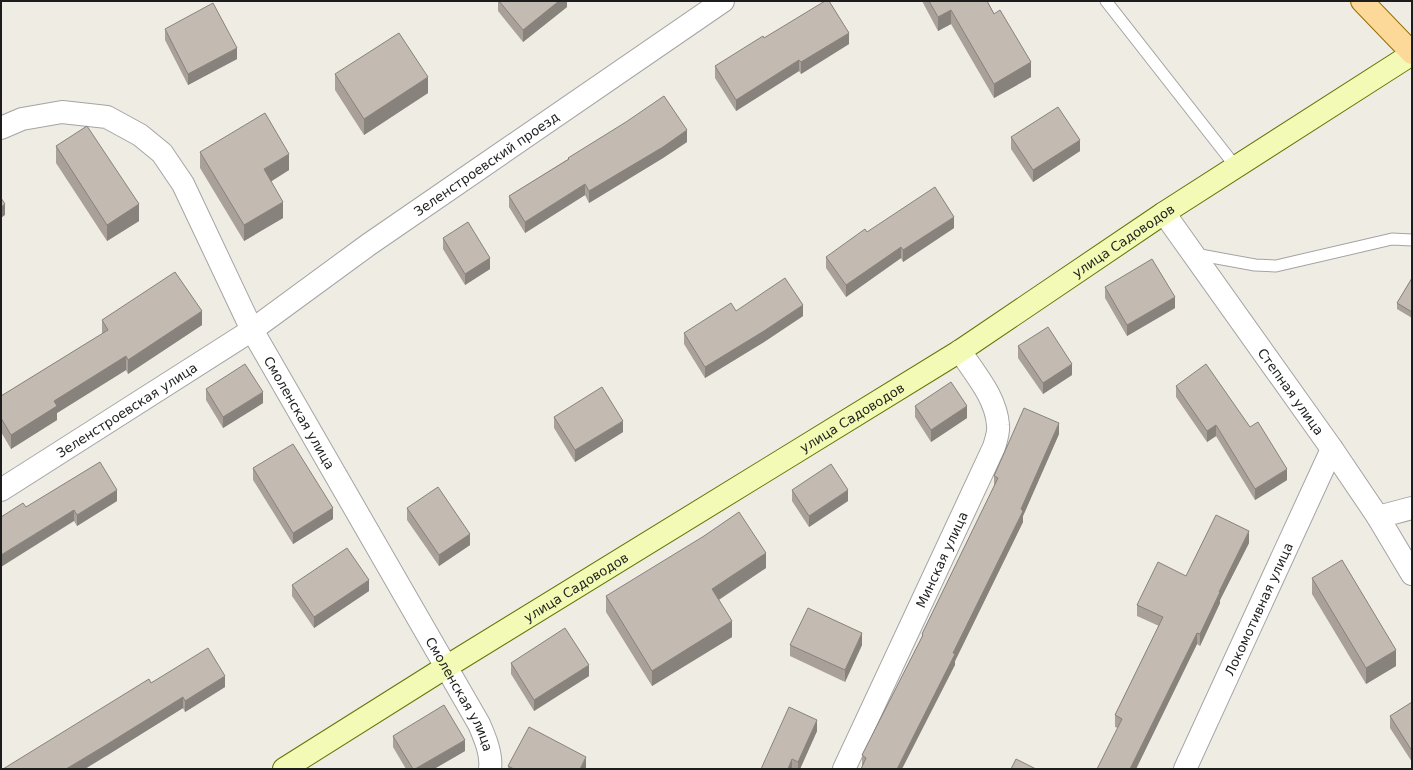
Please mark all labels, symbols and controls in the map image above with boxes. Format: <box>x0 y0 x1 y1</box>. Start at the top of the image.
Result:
street label: Зеленстроевский проезд <box>411 109 562 219</box>
street label: улица Садоводов <box>1070 201 1177 281</box>
street label: Степная улица <box>1255 345 1327 438</box>
street label: Смоленская улица <box>261 354 338 472</box>
street label: Зеленстроевская улица <box>54 360 200 461</box>
street label: улица Садоводов <box>797 380 907 456</box>
street label: Минская улица <box>913 509 971 610</box>
street label: Локомотивная улица <box>1222 540 1296 678</box>
street label: улица Садоводов <box>521 550 631 625</box>
street label: Смоленская улица <box>422 634 496 753</box>

